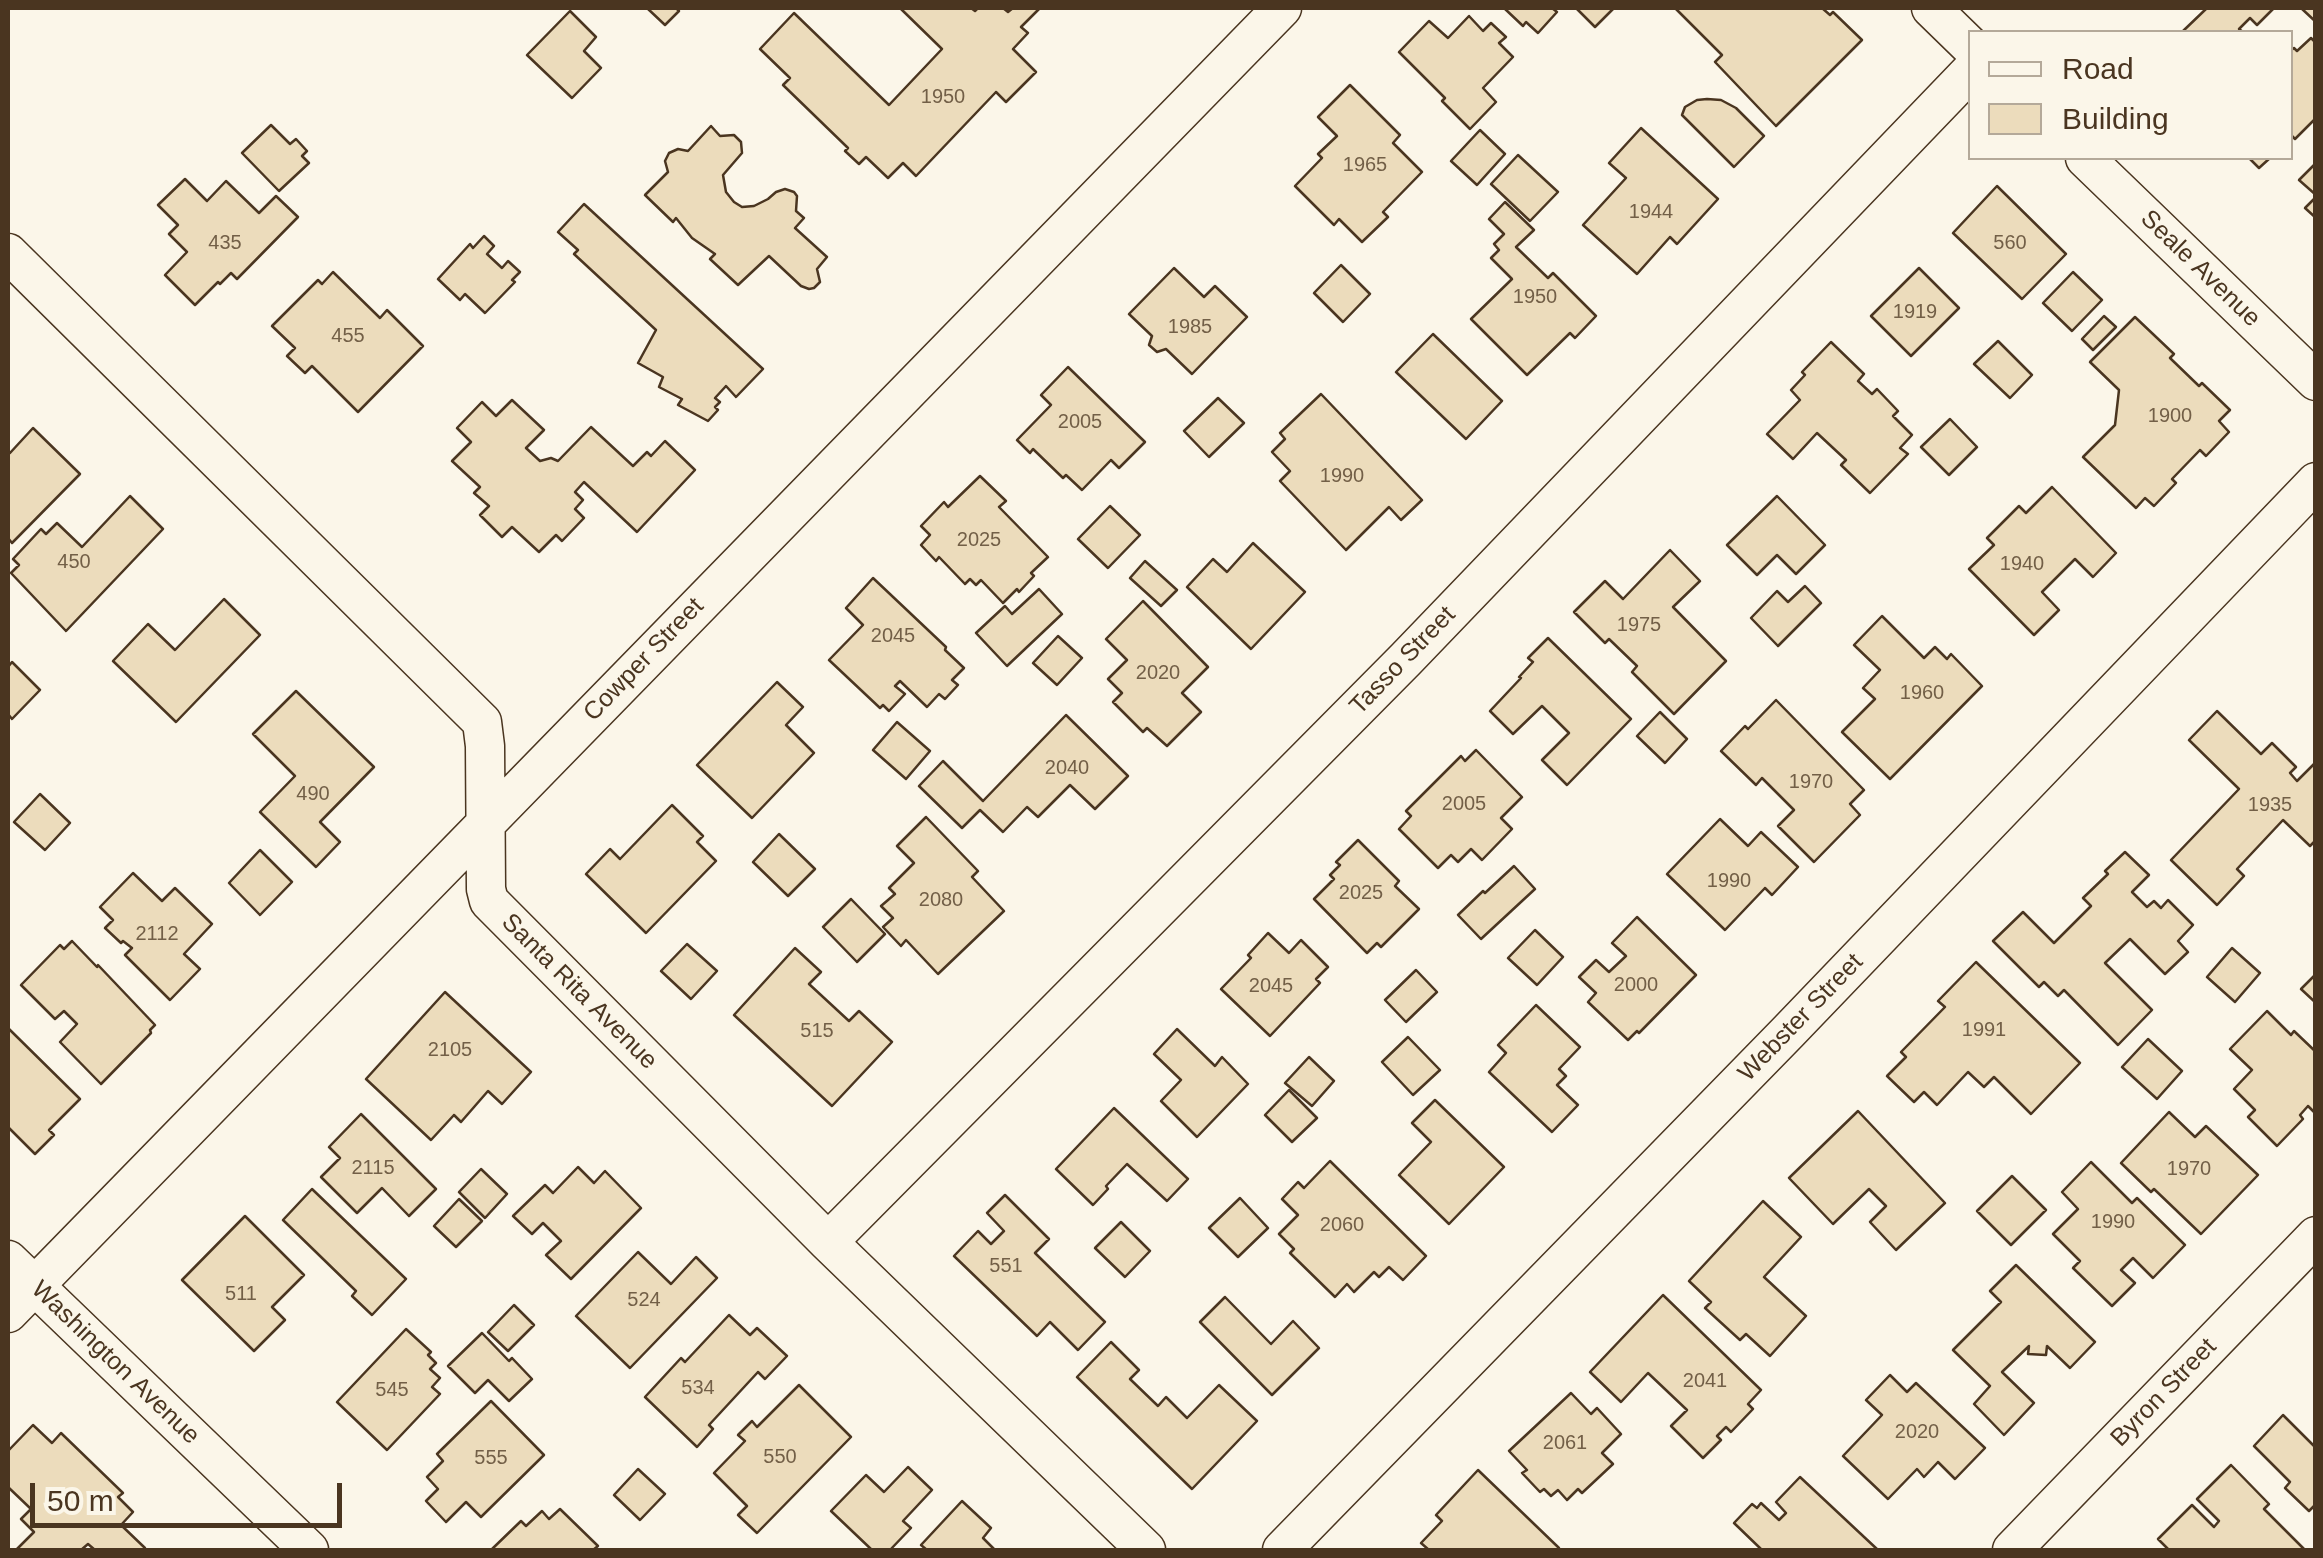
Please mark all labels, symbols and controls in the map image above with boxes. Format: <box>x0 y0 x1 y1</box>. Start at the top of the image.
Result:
legend <box>1968 30 2293 160</box>
text: Road <box>2062 52 2134 85</box>
house number: 1950 <box>921 85 965 109</box>
text: Building <box>2062 102 2169 135</box>
house number: 1965 <box>1343 153 1387 177</box>
house number: 1944 <box>1629 200 1673 224</box>
street label: Seale Avenue <box>2134 204 2266 334</box>
house number: 435 <box>208 231 242 255</box>
house number: 560 <box>1993 231 2027 255</box>
house number: 1950 <box>1513 285 1557 309</box>
house number: 1919 <box>1893 300 1937 324</box>
house number: 1985 <box>1168 315 1212 339</box>
house number: 455 <box>331 324 365 348</box>
house number: 1900 <box>2148 404 2192 428</box>
house number: 2005 <box>1058 410 1102 434</box>
house number: 1990 <box>1320 464 1364 488</box>
house number: 2025 <box>957 528 1001 552</box>
house number: 450 <box>57 550 91 574</box>
house number: 1940 <box>2000 552 2044 576</box>
street label: Cowper Street <box>578 592 710 728</box>
street label: Tasso Street <box>1344 601 1462 721</box>
house number: 1975 <box>1617 613 1661 637</box>
house number: 2045 <box>871 624 915 648</box>
house number: 2020 <box>1136 661 1180 685</box>
house number: 1960 <box>1900 681 1944 705</box>
house number: 2040 <box>1045 756 1089 780</box>
house number: 1970 <box>1789 770 1833 794</box>
house number: 490 <box>296 782 330 806</box>
house number: 2005 <box>1442 792 1486 816</box>
house number: 1935 <box>2248 793 2292 817</box>
house number: 1990 <box>1707 869 1751 893</box>
house number: 2025 <box>1339 881 1383 905</box>
house number: 2080 <box>919 888 963 912</box>
street label: Santa Rita Avenue <box>495 908 663 1076</box>
house number: 2112 <box>135 922 179 946</box>
street label: Webster Street <box>1732 948 1870 1088</box>
house number: 2000 <box>1614 973 1658 997</box>
house number: 2045 <box>1249 974 1293 998</box>
house number: 1991 <box>1962 1018 2006 1042</box>
house number: 515 <box>800 1019 834 1043</box>
house number: 2105 <box>428 1038 472 1062</box>
house number: 2115 <box>351 1156 395 1180</box>
house number: 1970 <box>2167 1157 2211 1181</box>
house number: 1990 <box>2091 1210 2135 1234</box>
house number: 2060 <box>1320 1213 1364 1237</box>
house number: 551 <box>989 1254 1023 1278</box>
street label: Washington Avenue <box>25 1275 205 1451</box>
house number: 511 <box>225 1282 257 1306</box>
house number: 524 <box>627 1288 661 1312</box>
street label: Byron Street <box>2105 1333 2223 1453</box>
house number: 2041 <box>1683 1369 1727 1393</box>
house number: 534 <box>681 1376 715 1400</box>
house number: 545 <box>375 1378 409 1402</box>
house number: 2020 <box>1895 1420 1939 1444</box>
house number: 2061 <box>1543 1431 1587 1455</box>
house number: 550 <box>763 1445 797 1469</box>
house number: 555 <box>474 1446 508 1470</box>
scale bar <box>35 1463 348 1525</box>
text: 50 m <box>47 1484 114 1517</box>

